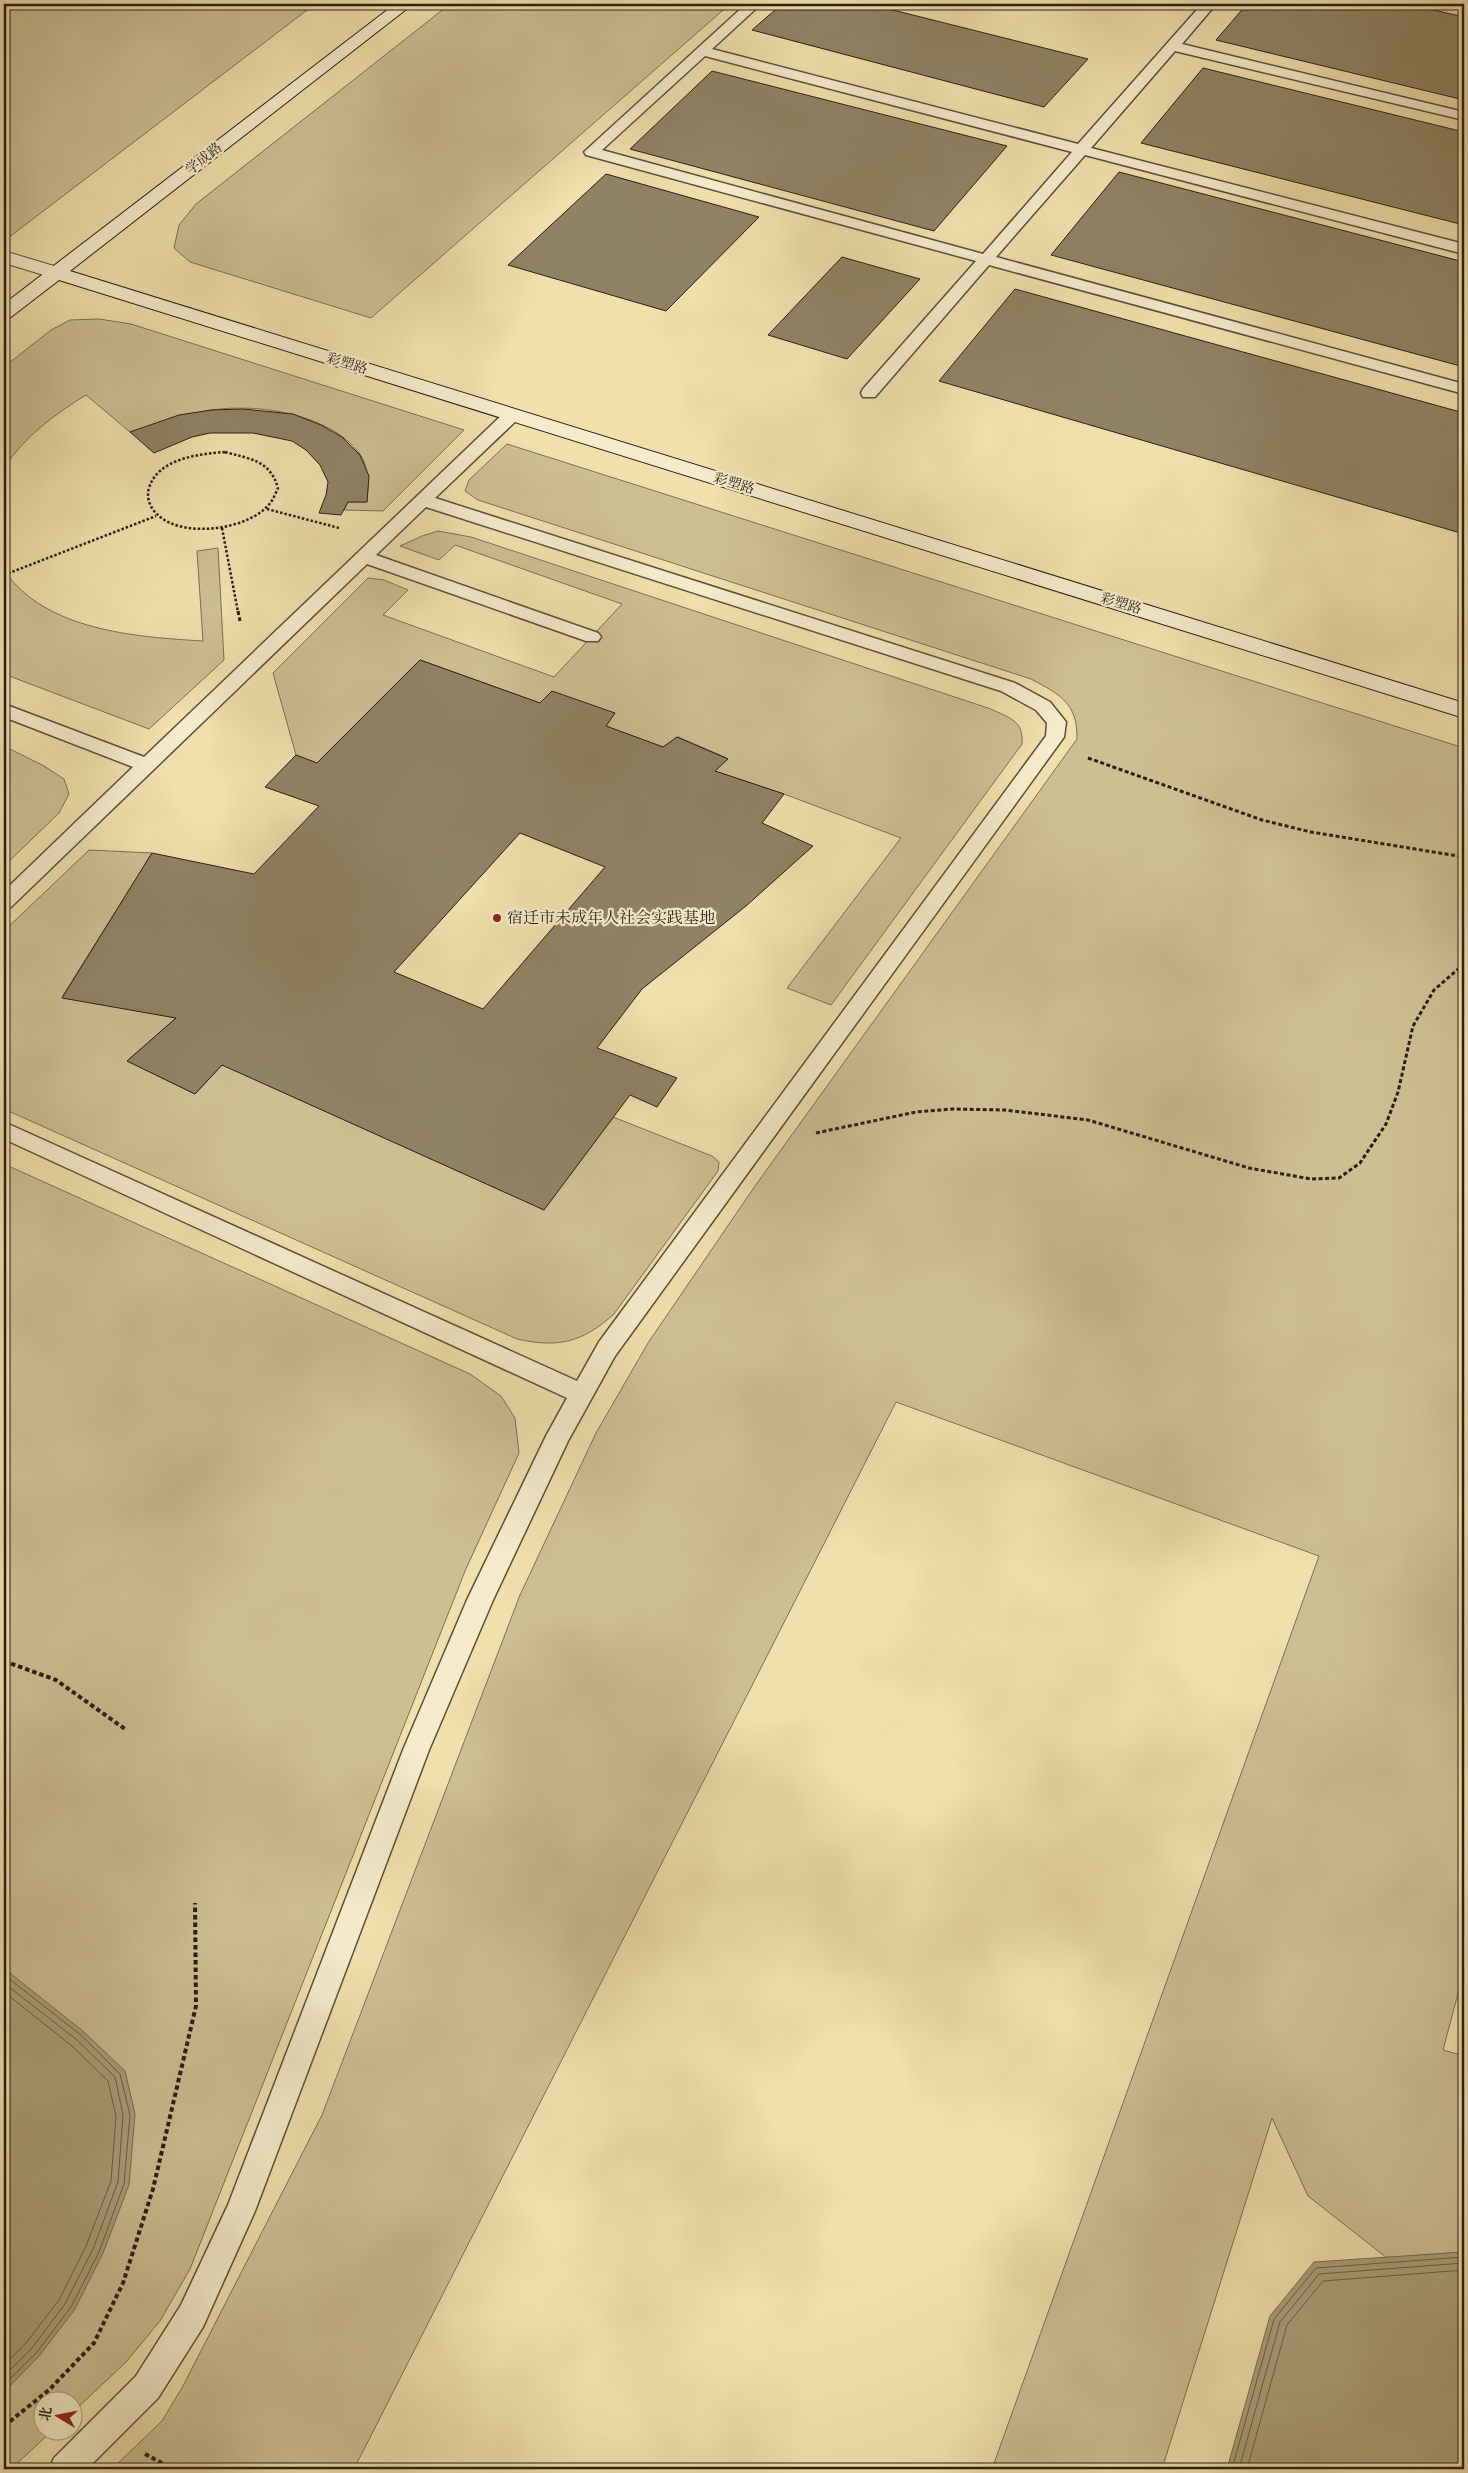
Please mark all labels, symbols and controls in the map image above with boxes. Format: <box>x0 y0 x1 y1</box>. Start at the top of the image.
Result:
street label: 学成路 <box>182 139 226 179</box>
street label: 彩塑路 <box>324 349 370 379</box>
street label: 彩塑路 <box>711 469 757 499</box>
street label: 彩塑路 <box>1098 589 1144 619</box>
place label: 宿迁市未成年人社会实践基地 <box>507 908 715 928</box>
marker: 宿迁市未成年人社会实践基地 <box>491 912 503 924</box>
north arrow <box>32 2390 82 2440</box>
text: 北 <box>36 2405 56 2422</box>

